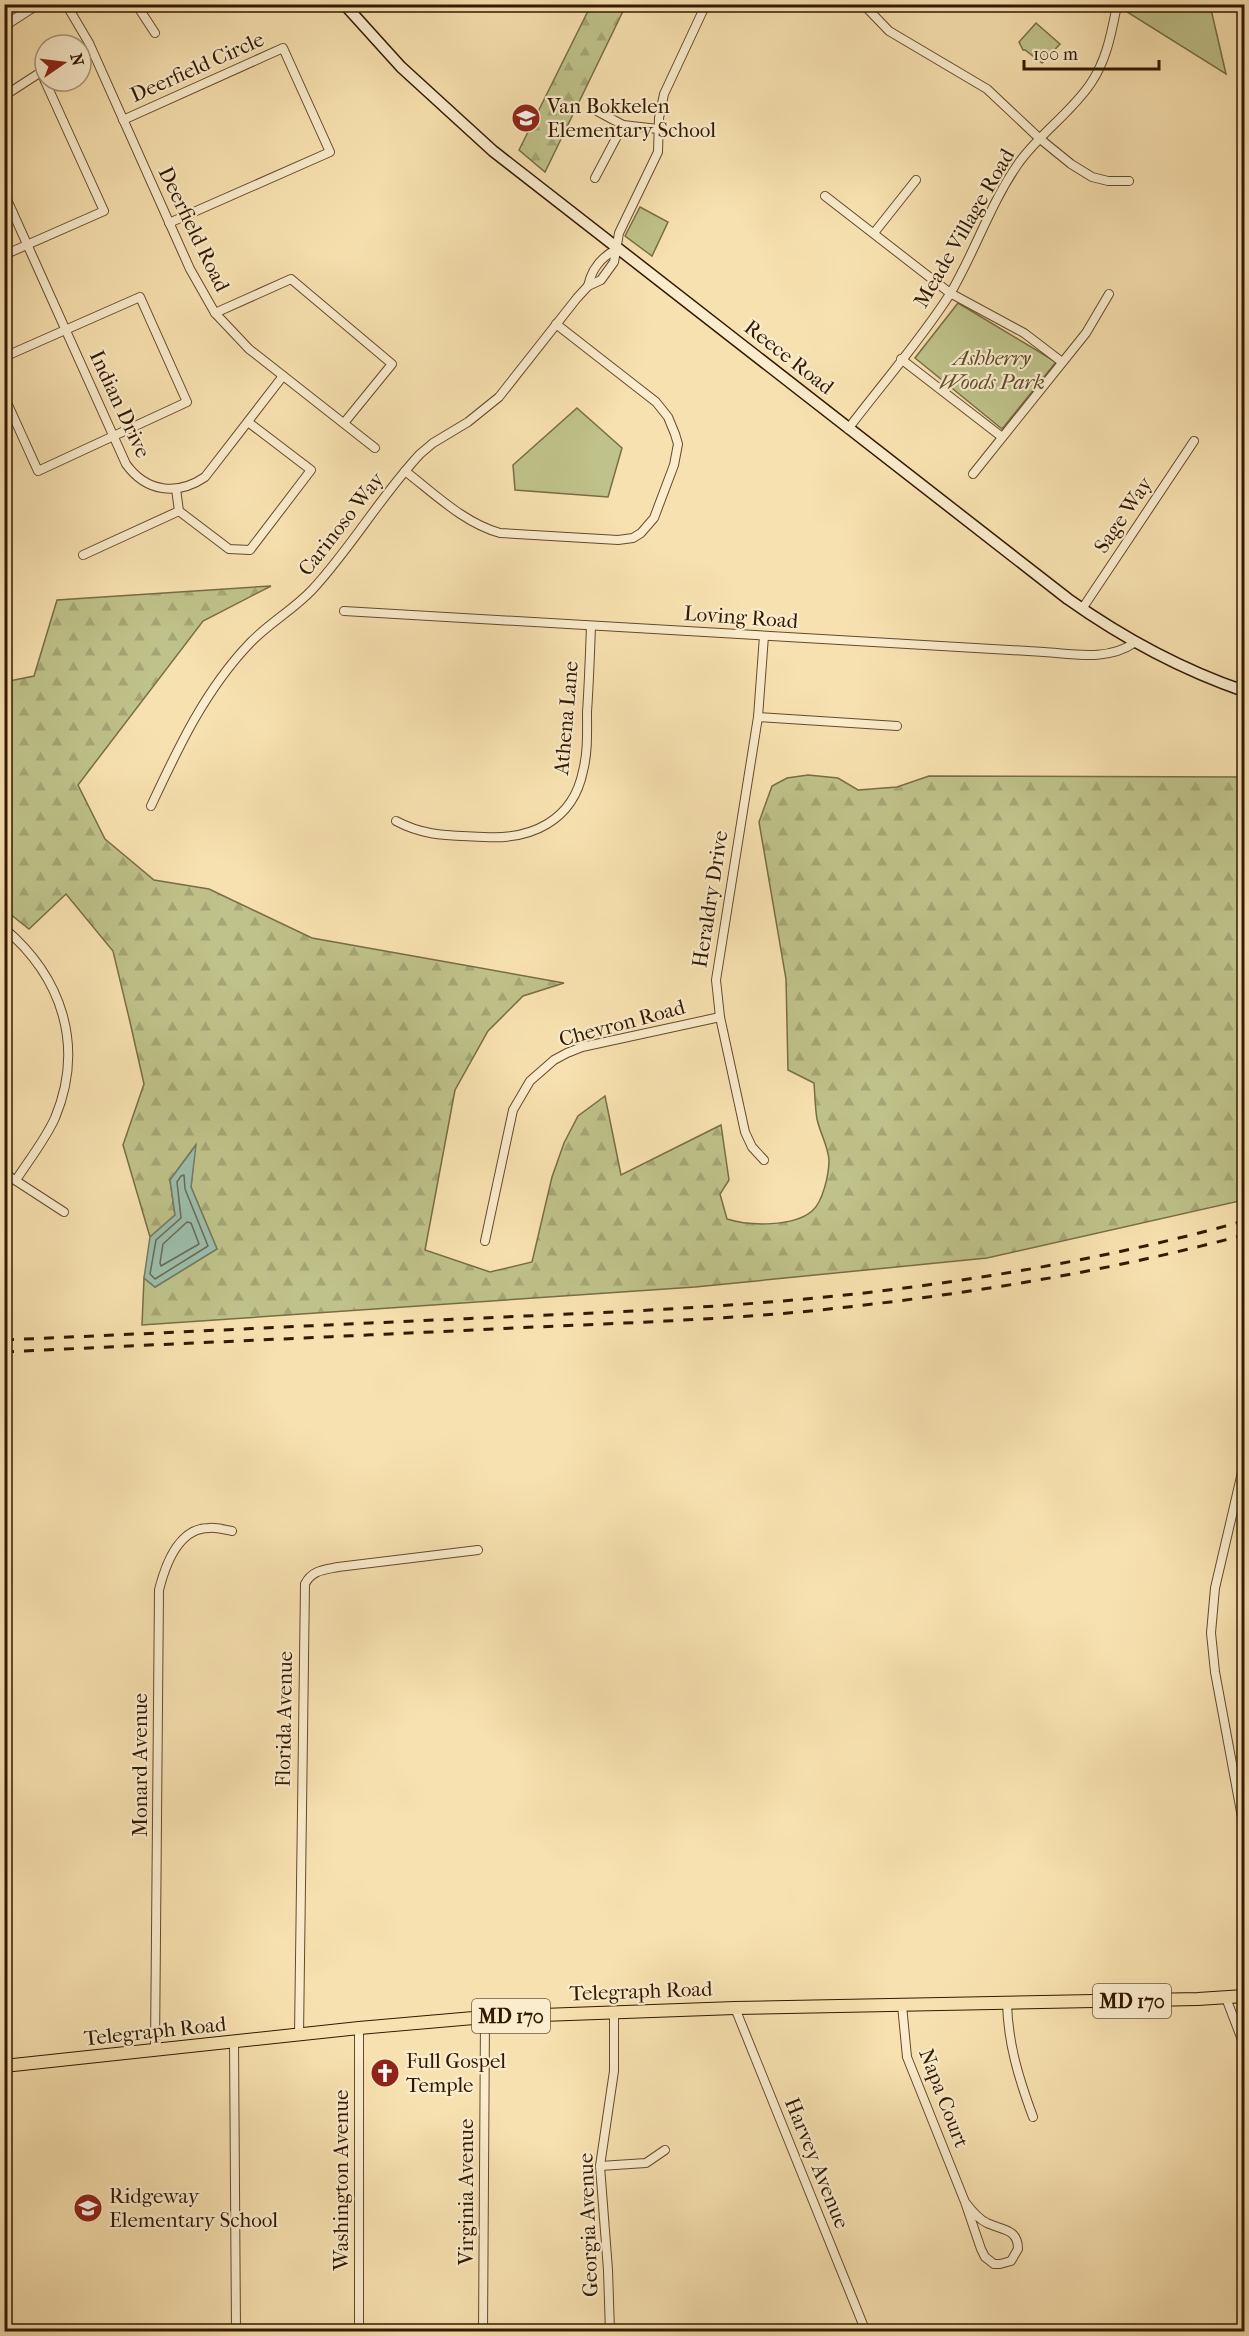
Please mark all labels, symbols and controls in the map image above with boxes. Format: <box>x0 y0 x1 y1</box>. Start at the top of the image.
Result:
street label: Deerfield Circle <box>127 27 267 107</box>
north arrow <box>33 33 93 93</box>
scale bar <box>1024 33 1159 71</box>
text: 100 m <box>1033 44 1078 65</box>
text: N <box>66 51 88 69</box>
place label: Van Bokkelen Elementary School <box>546 94 716 142</box>
school or university icon: Van Bokkelen Elementary School <box>510 102 542 134</box>
street label: Meade Village Road <box>909 144 1020 312</box>
street label: Deerfield Road <box>153 163 235 296</box>
street label: Reece Road <box>740 315 839 400</box>
park label: Ashberry Woods Park <box>939 346 1045 394</box>
street label: Indian Drive <box>85 347 155 461</box>
street label: Carinoso Way <box>293 467 389 580</box>
street label: Sage Way <box>1089 472 1158 558</box>
street label: Loving Road <box>683 601 799 633</box>
street label: Athena Lane <box>549 660 583 777</box>
street label: Heraldry Drive <box>687 829 733 969</box>
street label: Chevron Road <box>556 995 688 1051</box>
street label: Florida Avenue <box>271 1651 297 1787</box>
street label: Monard Avenue <box>128 1693 152 1837</box>
street label: Telegraph Road <box>569 1976 713 2005</box>
road number: MD 170 <box>1093 1984 1171 2018</box>
road number: MD 170 <box>472 1999 550 2033</box>
street label: Telegraph Road <box>83 2012 228 2050</box>
street label: Napa Court <box>914 2045 974 2151</box>
place label: Full Gospel Temple <box>406 2049 506 2097</box>
church icon: Full Gospel Temple <box>369 2057 401 2089</box>
street label: Washington Avenue <box>329 2090 353 2271</box>
street label: Harvey Avenue <box>780 2094 854 2232</box>
street label: Virginia Avenue <box>454 2119 478 2266</box>
street label: Georgia Avenue <box>573 2153 603 2297</box>
place label: Ridgeway Elementary School <box>109 2184 278 2232</box>
school or university icon: Ridgeway Elementary School <box>72 2192 104 2224</box>

